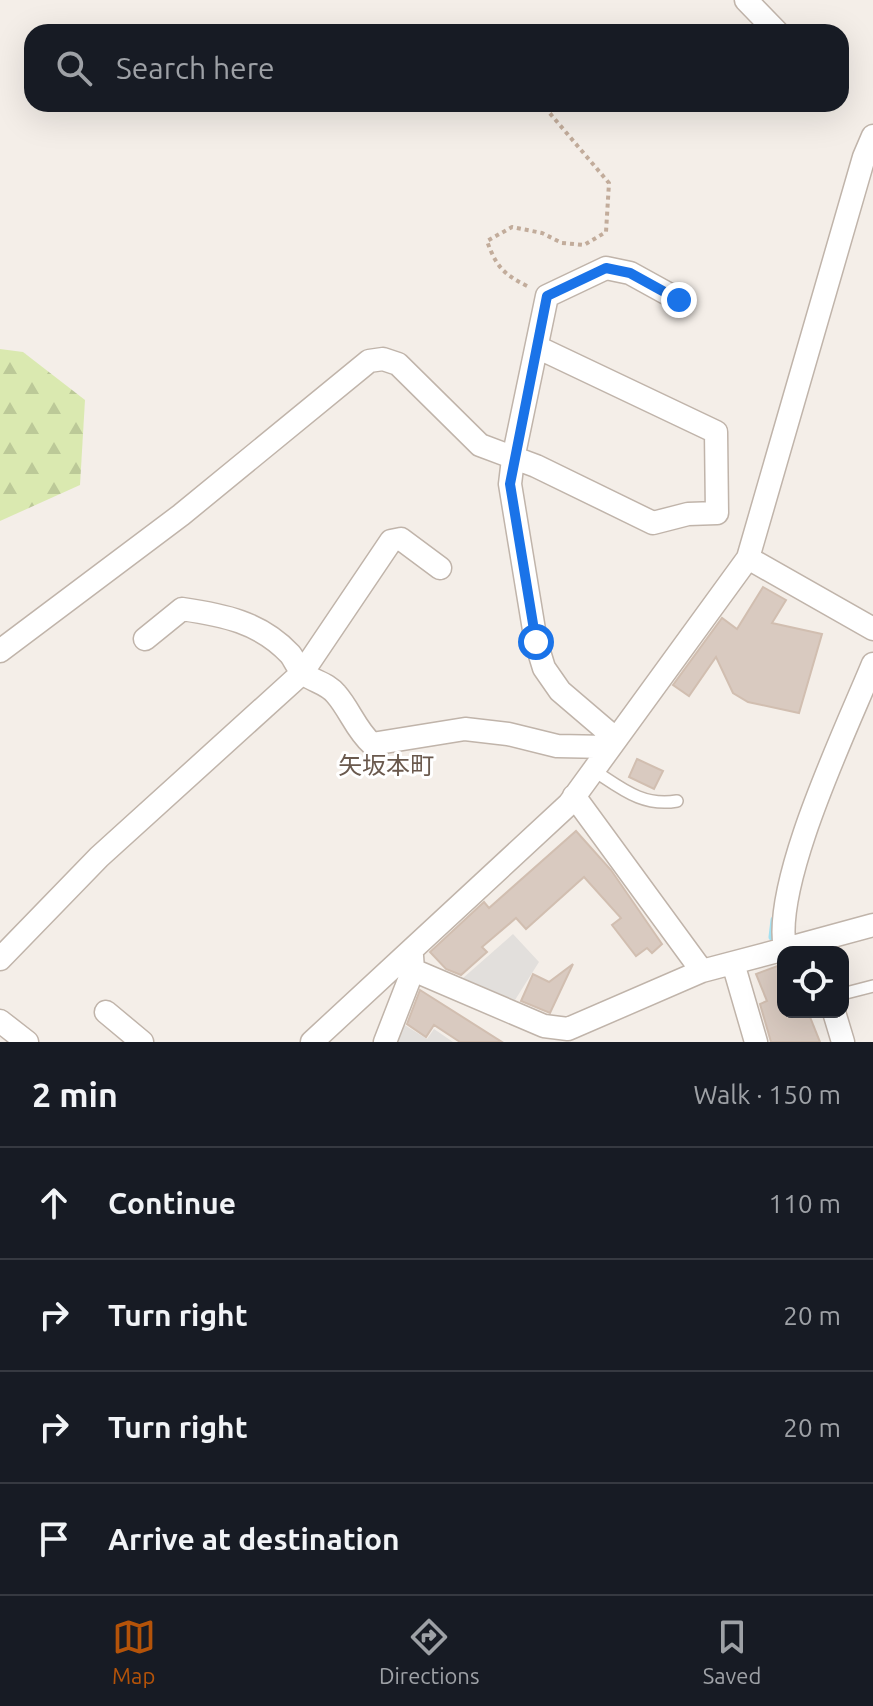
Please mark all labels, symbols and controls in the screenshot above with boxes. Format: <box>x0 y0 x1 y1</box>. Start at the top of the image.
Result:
search box <box>24 24 849 112</box>
icon: search <box>52 46 96 90</box>
text: Search here <box>116 51 275 85</box>
route end <box>661 282 697 318</box>
route start <box>518 624 554 660</box>
district label: 矢坂本町 <box>338 752 434 779</box>
map controls <box>777 946 849 1018</box>
button: locate <box>777 946 849 1018</box>
text: 2 min <box>32 1075 118 1113</box>
text: Walk · 150 m <box>693 1080 841 1109</box>
icon: ahead <box>32 1181 76 1225</box>
text: Continue <box>108 1186 236 1220</box>
text: 110 m <box>769 1189 841 1218</box>
icon: right <box>32 1293 76 1337</box>
text: Turn right <box>108 1298 248 1332</box>
text: 20 m <box>783 1301 841 1330</box>
icon: right <box>32 1405 76 1449</box>
text: Turn right <box>108 1410 248 1444</box>
text: 20 m <box>783 1413 841 1442</box>
icon: arrive <box>32 1517 76 1561</box>
text: Arrive at destination <box>108 1522 400 1556</box>
tab: Map <box>112 1615 156 1688</box>
tab: Directions <box>379 1615 479 1688</box>
tab: Saved <box>703 1615 761 1688</box>

